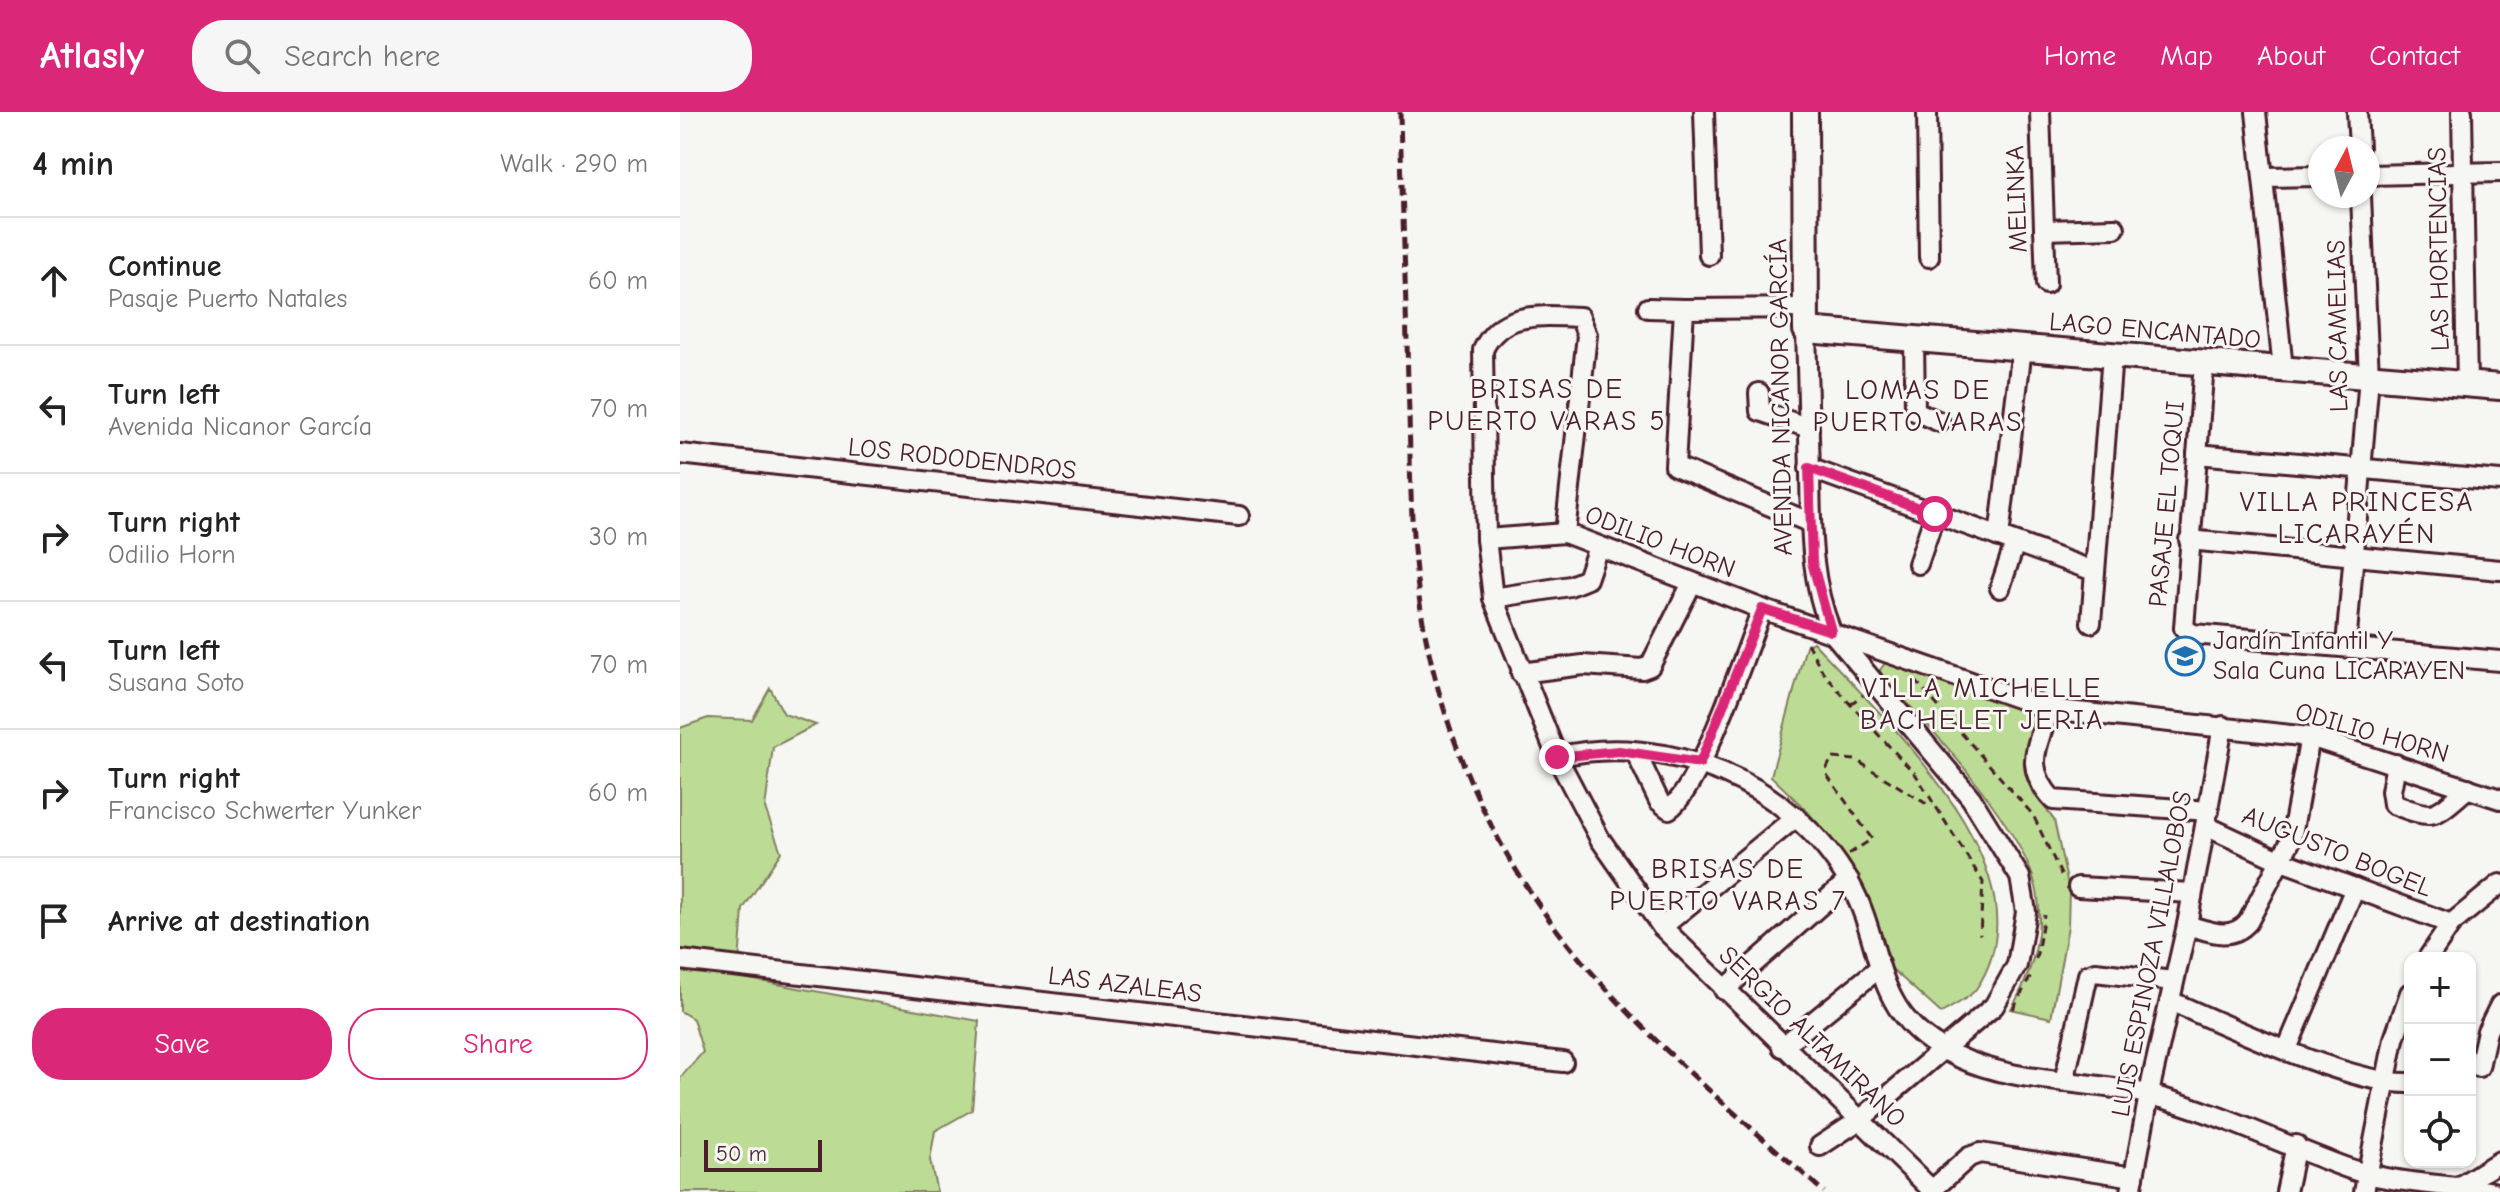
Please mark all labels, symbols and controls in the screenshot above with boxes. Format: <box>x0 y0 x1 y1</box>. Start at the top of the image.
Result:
search box <box>192 20 752 92</box>
text: Atlasly <box>40 34 144 78</box>
icon: search <box>220 34 264 78</box>
text: Search here <box>284 39 440 74</box>
text: Home <box>2044 40 2116 72</box>
text: Map <box>2160 40 2213 72</box>
text: About <box>2257 40 2325 72</box>
text: Contact <box>2369 40 2460 72</box>
north arrow <box>2308 136 2380 208</box>
text: 4 min <box>32 144 114 184</box>
street label: MELINKA <box>2000 145 2034 253</box>
street label: LAS HORTENCIAS <box>2422 147 2456 351</box>
text: Walk · 290 m <box>500 149 648 179</box>
street label: AVENIDA NICANOR GARCÍA <box>1762 238 1799 556</box>
street label: LAS CAMELIAS <box>2321 240 2355 412</box>
text: Continue <box>108 249 222 284</box>
icon: ahead <box>32 259 76 303</box>
text: 60 m <box>588 266 648 296</box>
text: Pasaje Puerto Natales <box>108 284 347 314</box>
street label: LAGO ENCANTADO <box>2048 307 2262 355</box>
district label: BRISAS DE PUERTO VARAS 5 <box>1427 373 1667 437</box>
district label: LOMAS DE PUERTO VARAS <box>1813 374 2023 438</box>
text: Turn left <box>108 377 220 412</box>
icon: left <box>32 387 76 431</box>
text: 70 m <box>590 394 648 424</box>
street label: PASAJE EL TOQUI <box>2143 400 2191 608</box>
text: Avenida Nicanor García <box>108 412 372 442</box>
street label: LOS RODODENDROS <box>846 432 1078 486</box>
district label: VILLA PRINCESA LICARAYÉN <box>2239 486 2475 550</box>
route start <box>1917 496 1953 532</box>
street label: ODILIO HORN <box>1581 500 1739 584</box>
text: Turn right <box>108 505 240 540</box>
icon: right <box>32 515 76 559</box>
text: 30 m <box>589 522 648 552</box>
text: Odilio Horn <box>108 540 236 570</box>
place label: Jardín Infantil Y Sala Cuna LICARAYEN <box>2213 626 2465 686</box>
text: Turn left <box>108 633 220 668</box>
school or university icon: Jardín Infantil Y Sala Cuna LICARAYEN <box>2164 635 2206 677</box>
icon: left <box>32 643 76 687</box>
text: 70 m <box>590 650 648 680</box>
text: Susana Soto <box>108 668 245 698</box>
district label: VILLA MICHELLE BACHELET JERIA <box>1860 672 2104 736</box>
street label: ODILIO HORN <box>2292 697 2452 769</box>
route end <box>1539 739 1575 775</box>
text: Turn right <box>108 761 240 796</box>
icon: right <box>32 771 76 815</box>
text: 60 m <box>588 778 648 808</box>
street label: LUIS ESPINOZA VILLALOBOS <box>2106 789 2198 1119</box>
text: Francisco Schwerter Yunker <box>108 796 421 826</box>
street label: AUGUSTO BOGEL <box>2238 800 2436 904</box>
district label: BRISAS DE PUERTO VARAS 7 <box>1609 853 1847 917</box>
icon: arrive <box>32 899 76 943</box>
text: Arrive at destination <box>108 904 370 939</box>
street label: SERGIO ALTAMIRANO <box>1713 940 1911 1134</box>
map controls <box>2404 952 2476 1168</box>
button: + <box>2404 952 2476 1024</box>
street label: LAS AZALEAS <box>1046 961 1204 1009</box>
button: Save <box>32 1008 332 1080</box>
button: Share <box>348 1008 648 1080</box>
button: − <box>2404 1024 2476 1096</box>
button: locate <box>2404 1096 2476 1168</box>
scale bar <box>704 1136 822 1172</box>
text: 50 m <box>716 1141 767 1167</box>

